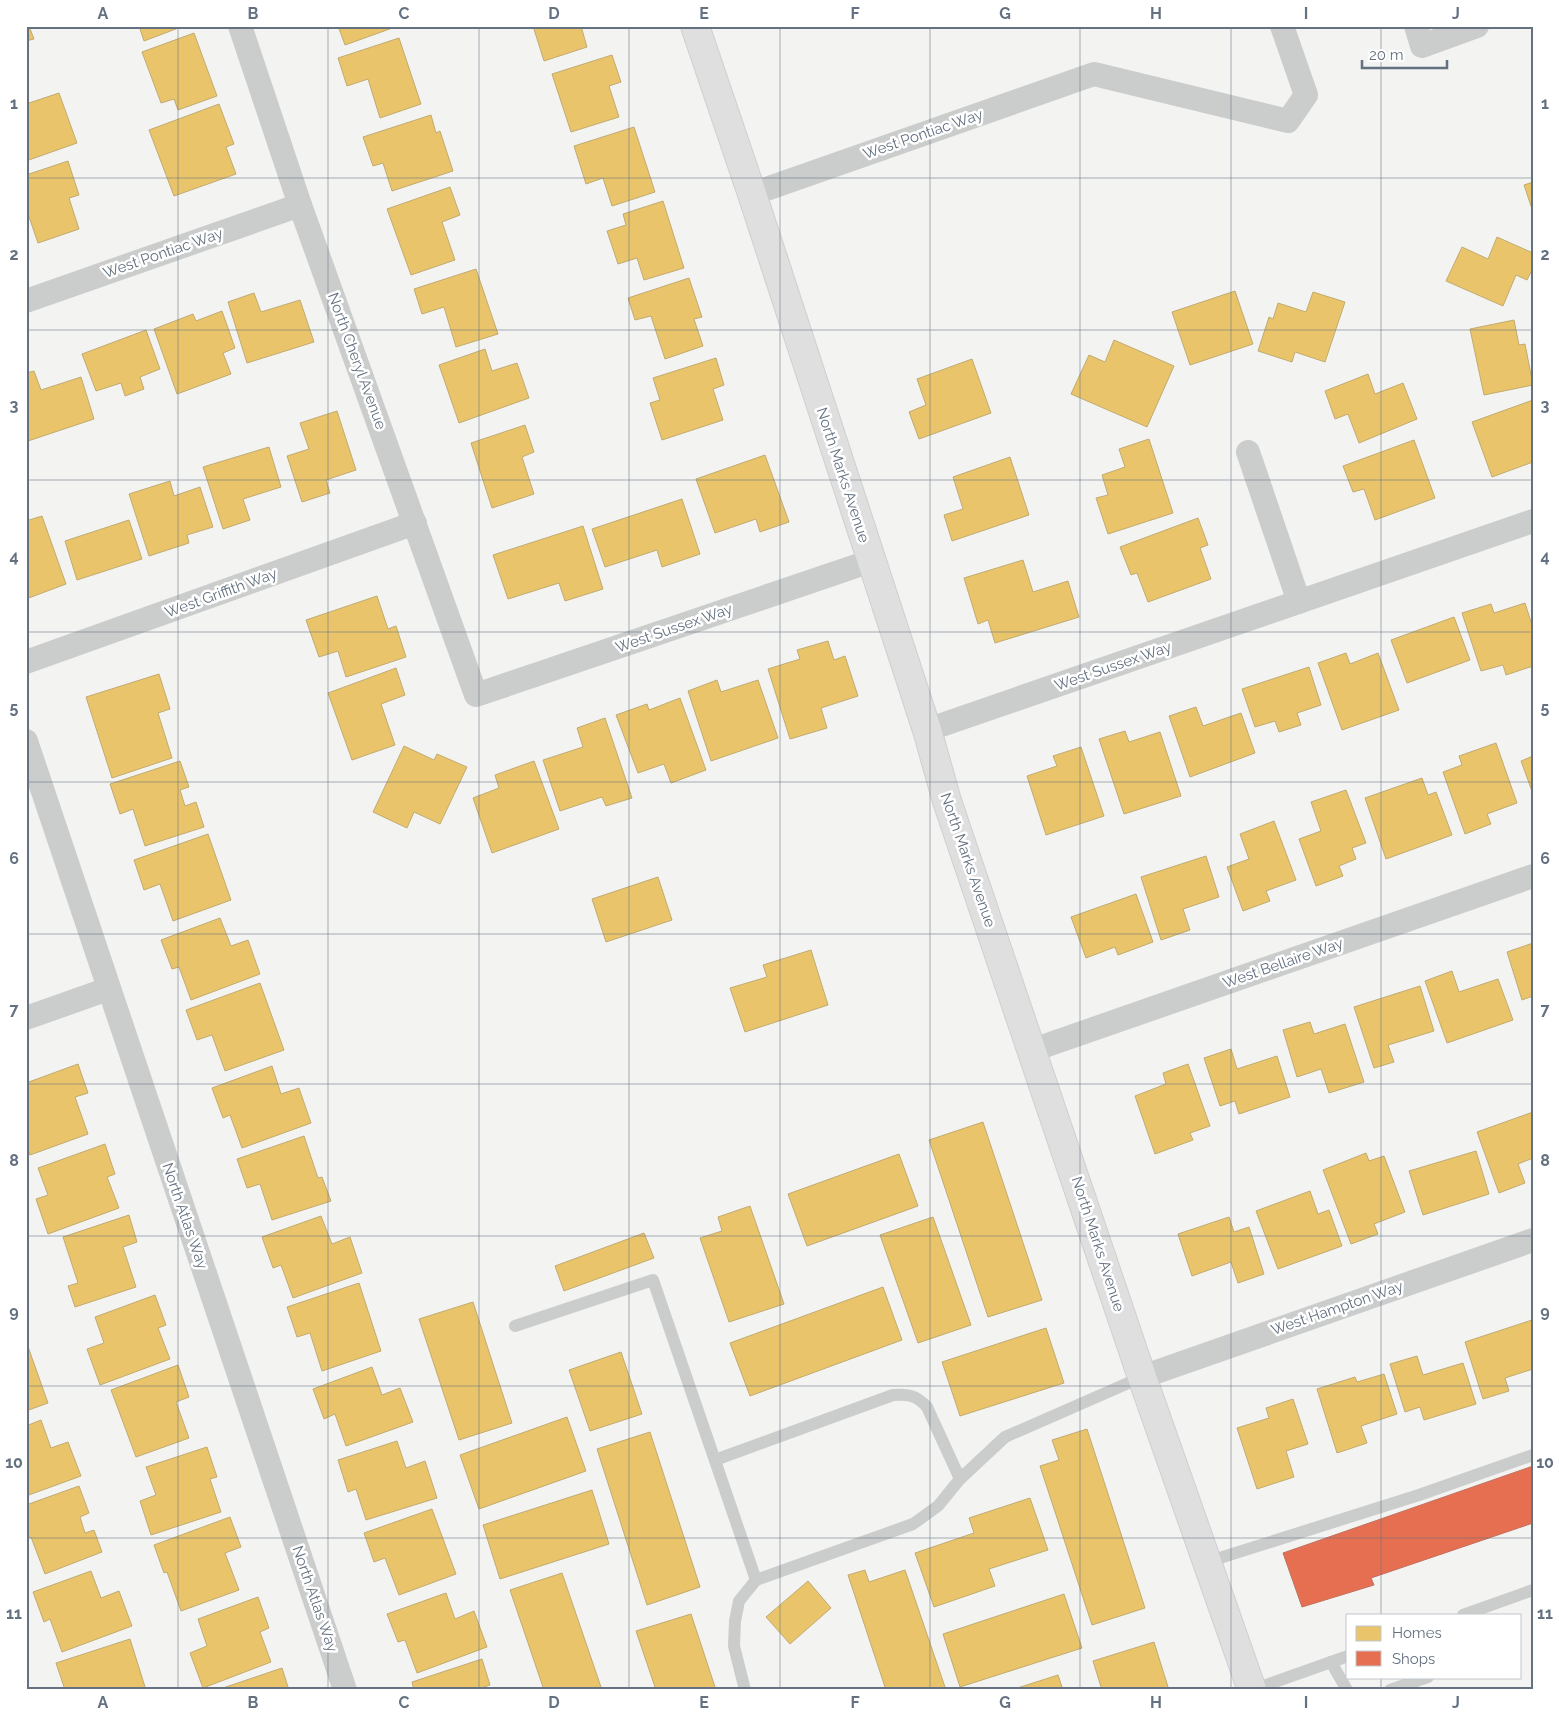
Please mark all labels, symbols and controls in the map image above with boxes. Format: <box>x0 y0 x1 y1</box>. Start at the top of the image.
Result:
text: A <box>98 4 109 23</box>
text: B <box>248 4 259 23</box>
text: C <box>399 4 410 23</box>
text: D <box>548 4 560 23</box>
text: E <box>699 4 709 23</box>
text: F <box>850 4 860 23</box>
text: G <box>999 4 1011 23</box>
text: H <box>1150 4 1162 23</box>
text: I <box>1304 4 1308 23</box>
text: J <box>1452 4 1460 23</box>
scale bar <box>1362 38 1446 70</box>
text: 20 m <box>1369 46 1404 64</box>
text: 1 <box>10 94 18 113</box>
text: 1 <box>1541 94 1549 113</box>
street label: West Pontiac Way <box>861 105 985 163</box>
street label: West Pontiac Way <box>101 224 225 282</box>
text: 2 <box>9 245 19 264</box>
text: 2 <box>1540 245 1550 264</box>
street label: North Cheryl Avenue <box>324 290 390 432</box>
text: 3 <box>10 396 19 415</box>
text: 3 <box>1541 396 1550 415</box>
street label: North Marks Avenue <box>813 405 873 545</box>
text: 4 <box>9 547 19 566</box>
text: 4 <box>1540 547 1550 566</box>
street label: West Griffith Way <box>163 564 279 622</box>
street label: West Sussex Way <box>613 600 735 656</box>
street label: West Sussex Way <box>1052 638 1174 694</box>
text: 5 <box>10 698 19 717</box>
text: 5 <box>1541 698 1550 717</box>
street label: North Marks Avenue <box>937 790 1000 930</box>
text: 6 <box>9 849 19 868</box>
text: 6 <box>1540 849 1550 868</box>
street label: West Bellaire Way <box>1220 934 1346 992</box>
text: 7 <box>10 1000 19 1019</box>
text: 7 <box>1541 1000 1550 1019</box>
text: 8 <box>9 1151 19 1170</box>
text: 8 <box>1540 1151 1550 1170</box>
street label: North Atlas Way <box>158 1160 212 1272</box>
street label: North Marks Avenue <box>1068 1174 1128 1314</box>
street label: West Hampton Way <box>1269 1277 1405 1339</box>
text: 9 <box>9 1302 19 1321</box>
text: 9 <box>1540 1302 1550 1321</box>
text: 10 <box>5 1453 23 1472</box>
text: 10 <box>1536 1453 1554 1472</box>
street label: North Atlas Way <box>288 1543 342 1655</box>
text: 11 <box>6 1604 22 1623</box>
text: 11 <box>1537 1604 1553 1623</box>
legend <box>1346 1614 1522 1678</box>
text: Homes <box>1392 1624 1442 1642</box>
text: Shops <box>1392 1650 1435 1668</box>
text: A <box>98 1693 109 1712</box>
text: B <box>248 1693 259 1712</box>
text: C <box>399 1693 410 1712</box>
text: D <box>548 1693 560 1712</box>
text: E <box>699 1693 709 1712</box>
text: F <box>850 1693 860 1712</box>
text: G <box>999 1693 1011 1712</box>
text: H <box>1150 1693 1162 1712</box>
text: I <box>1304 1693 1308 1712</box>
text: J <box>1452 1693 1460 1712</box>

